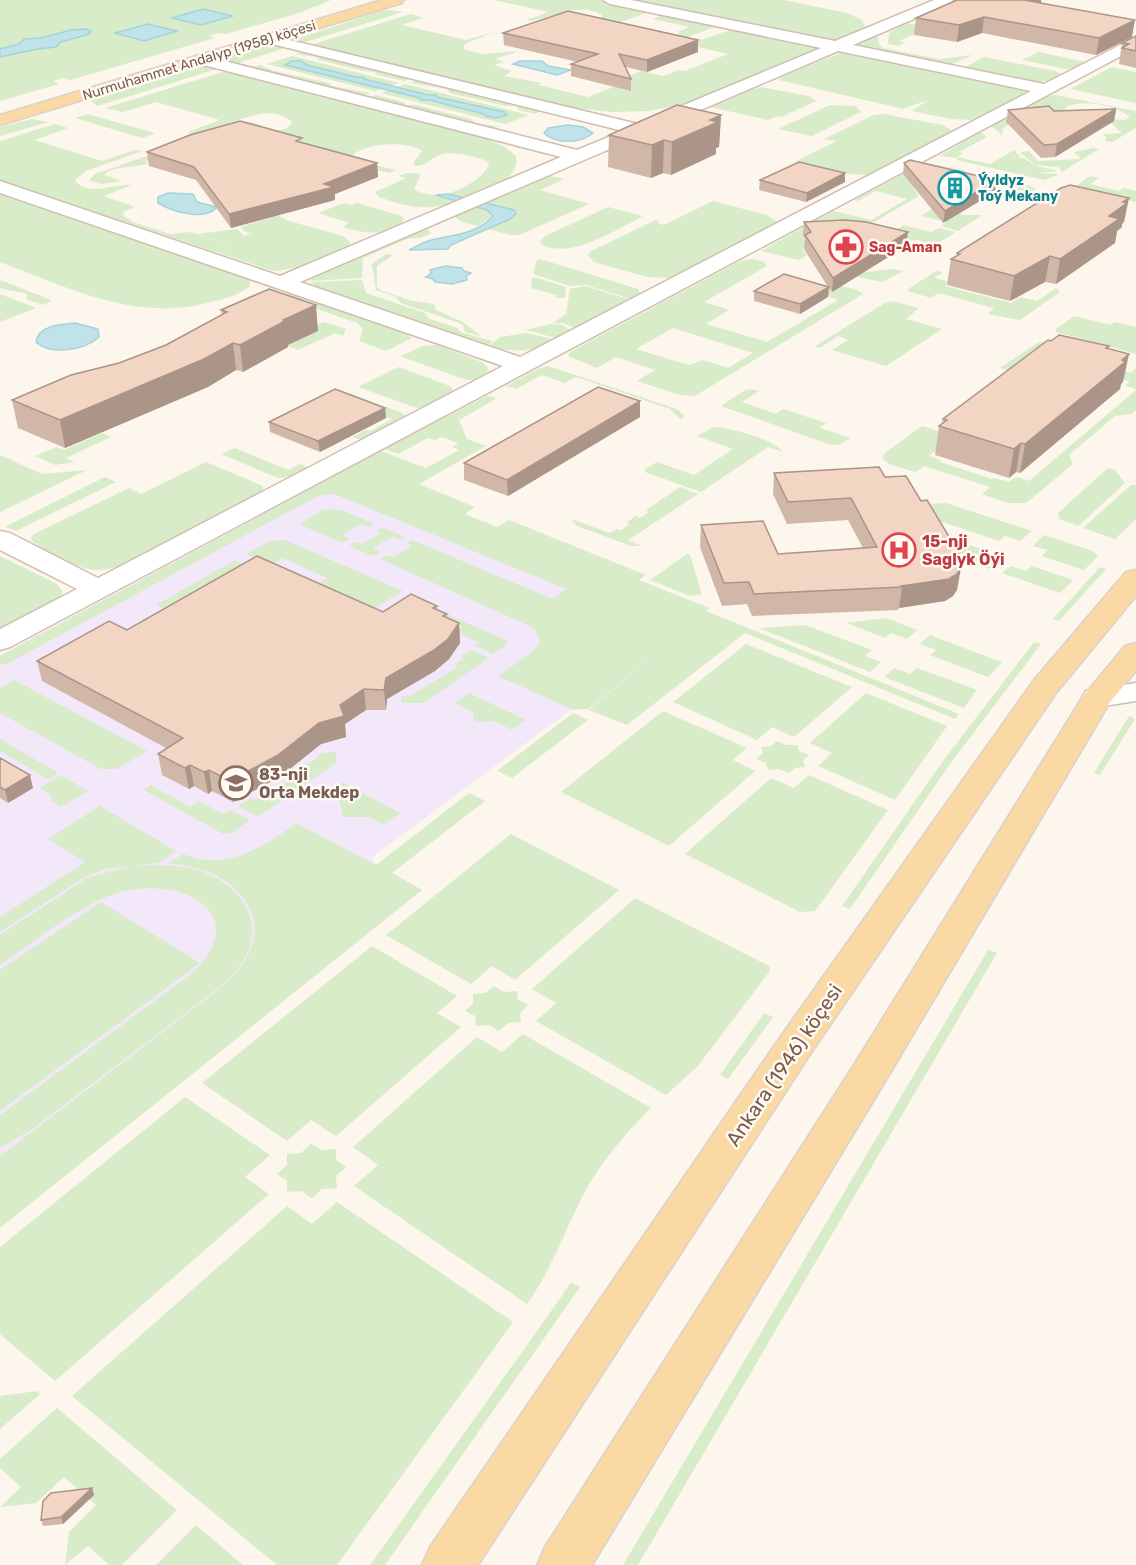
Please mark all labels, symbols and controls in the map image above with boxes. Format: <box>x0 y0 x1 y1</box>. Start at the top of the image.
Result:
street label: Nurmuhammet Andalyp (1958) köçesi <box>80 17 318 104</box>
building icon: Ýyldyz Toý Mekany <box>937 170 973 206</box>
place label: Ýyldyz Toý Mekany <box>978 171 1059 205</box>
pharmacy icon: Sag-Aman <box>828 229 864 265</box>
place label: Sag-Aman <box>869 239 942 256</box>
hospital icon: 15-nji Saglyk Öýi <box>881 532 917 568</box>
place label: 15-nji Saglyk Öýi <box>922 532 1005 569</box>
school or university icon: 83-nji Orta Mekdep <box>218 765 254 801</box>
place label: 83-nji Orta Mekdep <box>259 765 359 802</box>
street label: Ankara (1946) köçesi <box>721 979 847 1151</box>

